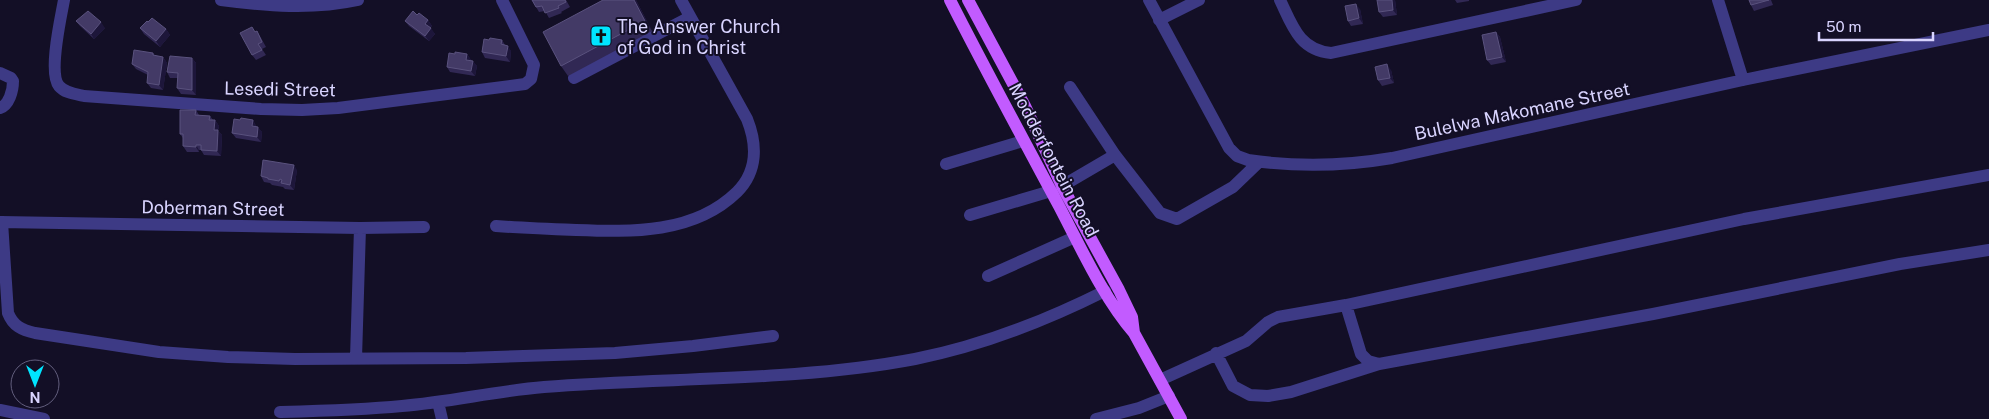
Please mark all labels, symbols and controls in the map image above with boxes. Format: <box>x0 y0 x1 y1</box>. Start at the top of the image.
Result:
scale bar <box>1819 10 1933 42</box>
place label: The Answer Church of God in Christ <box>617 16 780 58</box>
text: 50 m <box>1826 18 1861 35</box>
church icon: The Answer Church of God in Christ <box>589 24 613 48</box>
street label: Lesedi Street <box>224 78 336 100</box>
street label: Bulelwa Makomane Street <box>1412 78 1632 144</box>
street label: Modderfontein Road <box>1005 80 1103 240</box>
street label: Doberman Street <box>141 196 285 220</box>
north arrow <box>10 359 60 409</box>
text: N <box>30 389 40 405</box>

